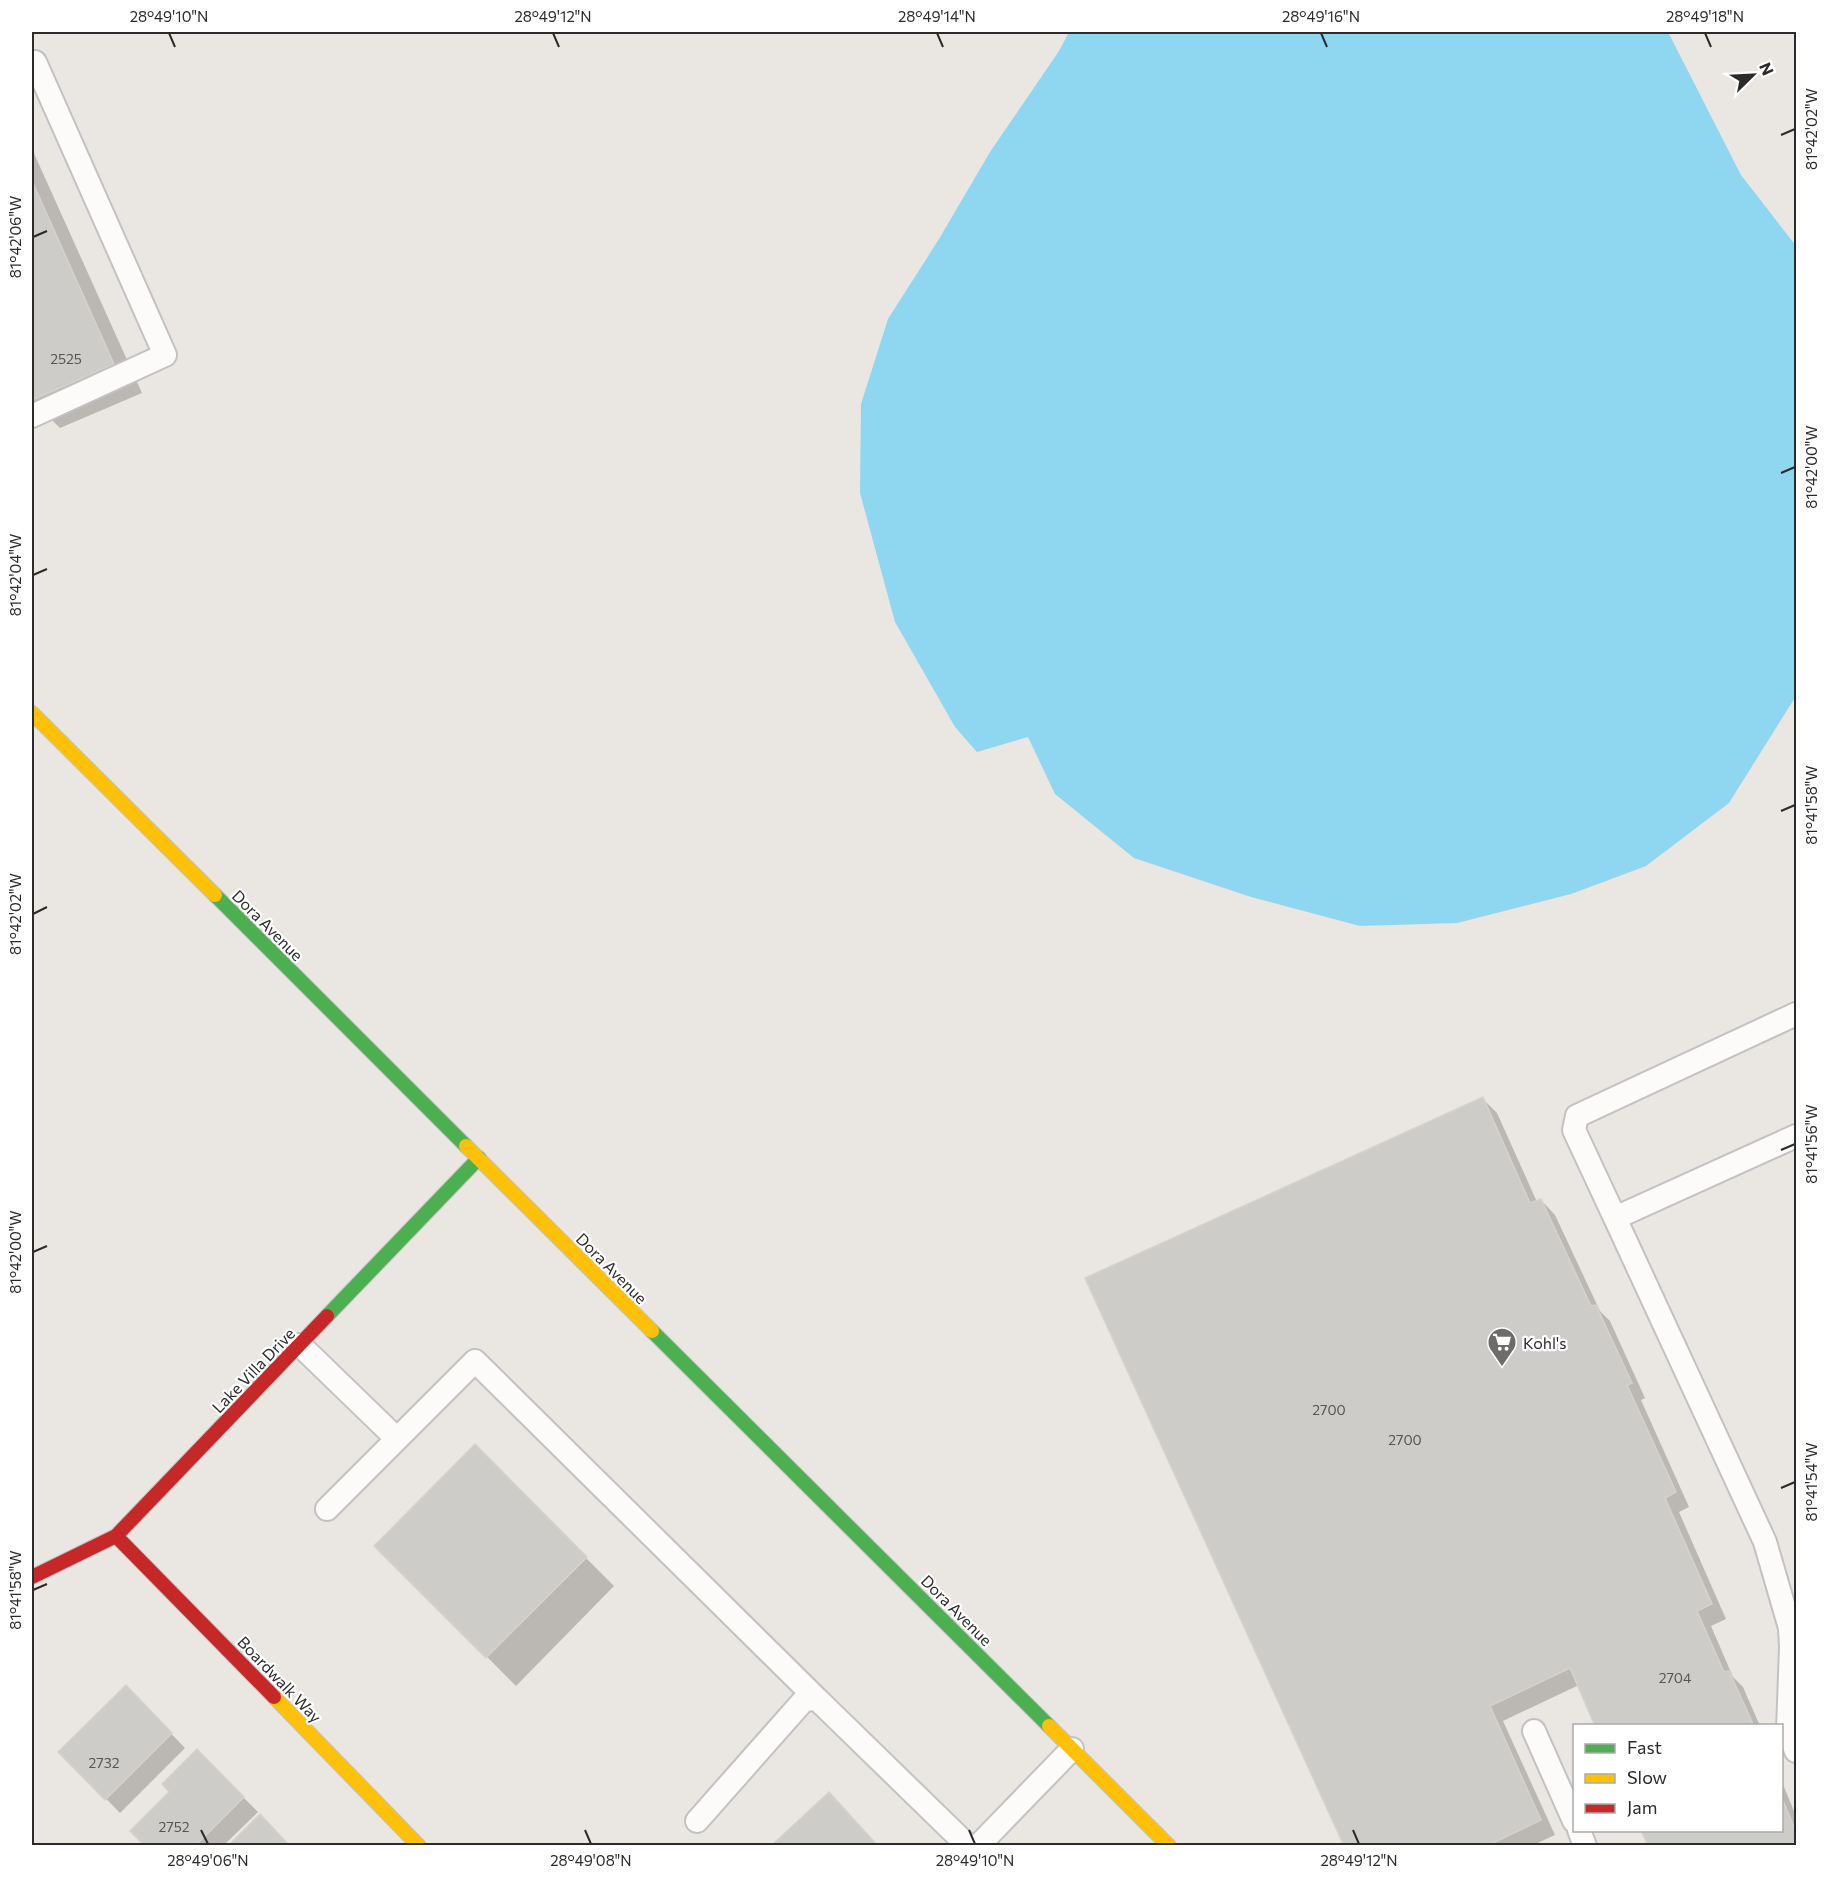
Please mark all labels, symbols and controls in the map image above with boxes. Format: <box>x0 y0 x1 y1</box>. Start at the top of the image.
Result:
text: 28°49'10"N <box>130 7 208 25</box>
text: 28°49'12"N <box>514 7 592 25</box>
text: 28°49'14"N <box>898 7 976 25</box>
text: 28°49'16"N <box>1282 7 1360 25</box>
text: 28°49'18"N <box>1666 7 1744 25</box>
north arrow <box>1723 45 1783 105</box>
text: N <box>1756 59 1778 78</box>
text: 81°42'02"W <box>1802 88 1820 170</box>
text: 81°42'06"W <box>6 196 24 278</box>
house number: 2525 <box>50 350 82 367</box>
text: 81°42'00"W <box>1802 425 1820 509</box>
text: 81°42'04"W <box>6 534 24 616</box>
text: 81°41'58"W <box>1802 765 1820 845</box>
text: 81°42'02"W <box>6 873 24 955</box>
street label: Dora Avenue <box>229 886 307 964</box>
text: 81°41'56"W <box>1802 1104 1820 1184</box>
text: 81°42'00"W <box>6 1210 24 1294</box>
street label: Dora Avenue <box>573 1229 651 1307</box>
street label: Lake Villa Drive <box>208 1324 298 1416</box>
supermarket icon: Kohl's <box>1486 1326 1518 1368</box>
place label: Kohl's <box>1523 1333 1566 1352</box>
house number: 2700 <box>1312 1401 1346 1418</box>
house number: 2700 <box>1388 1431 1422 1448</box>
text: 81°41'54"W <box>1802 1442 1820 1522</box>
text: 81°41'58"W <box>6 1550 24 1630</box>
street label: Dora Avenue <box>918 1571 996 1649</box>
street label: Boardwalk Way <box>234 1632 326 1726</box>
house number: 2704 <box>1659 1669 1692 1686</box>
legend <box>1573 1724 1783 1832</box>
text: Fast <box>1627 1736 1662 1758</box>
house number: 2732 <box>89 1754 120 1771</box>
text: Slow <box>1627 1766 1667 1788</box>
text: Jam <box>1627 1796 1657 1818</box>
house number: 2752 <box>159 1818 190 1835</box>
text: 28°49'06"N <box>167 1851 249 1869</box>
text: 28°49'08"N <box>550 1851 632 1869</box>
text: 28°49'10"N <box>936 1851 1014 1869</box>
text: 28°49'12"N <box>1320 1851 1398 1869</box>

